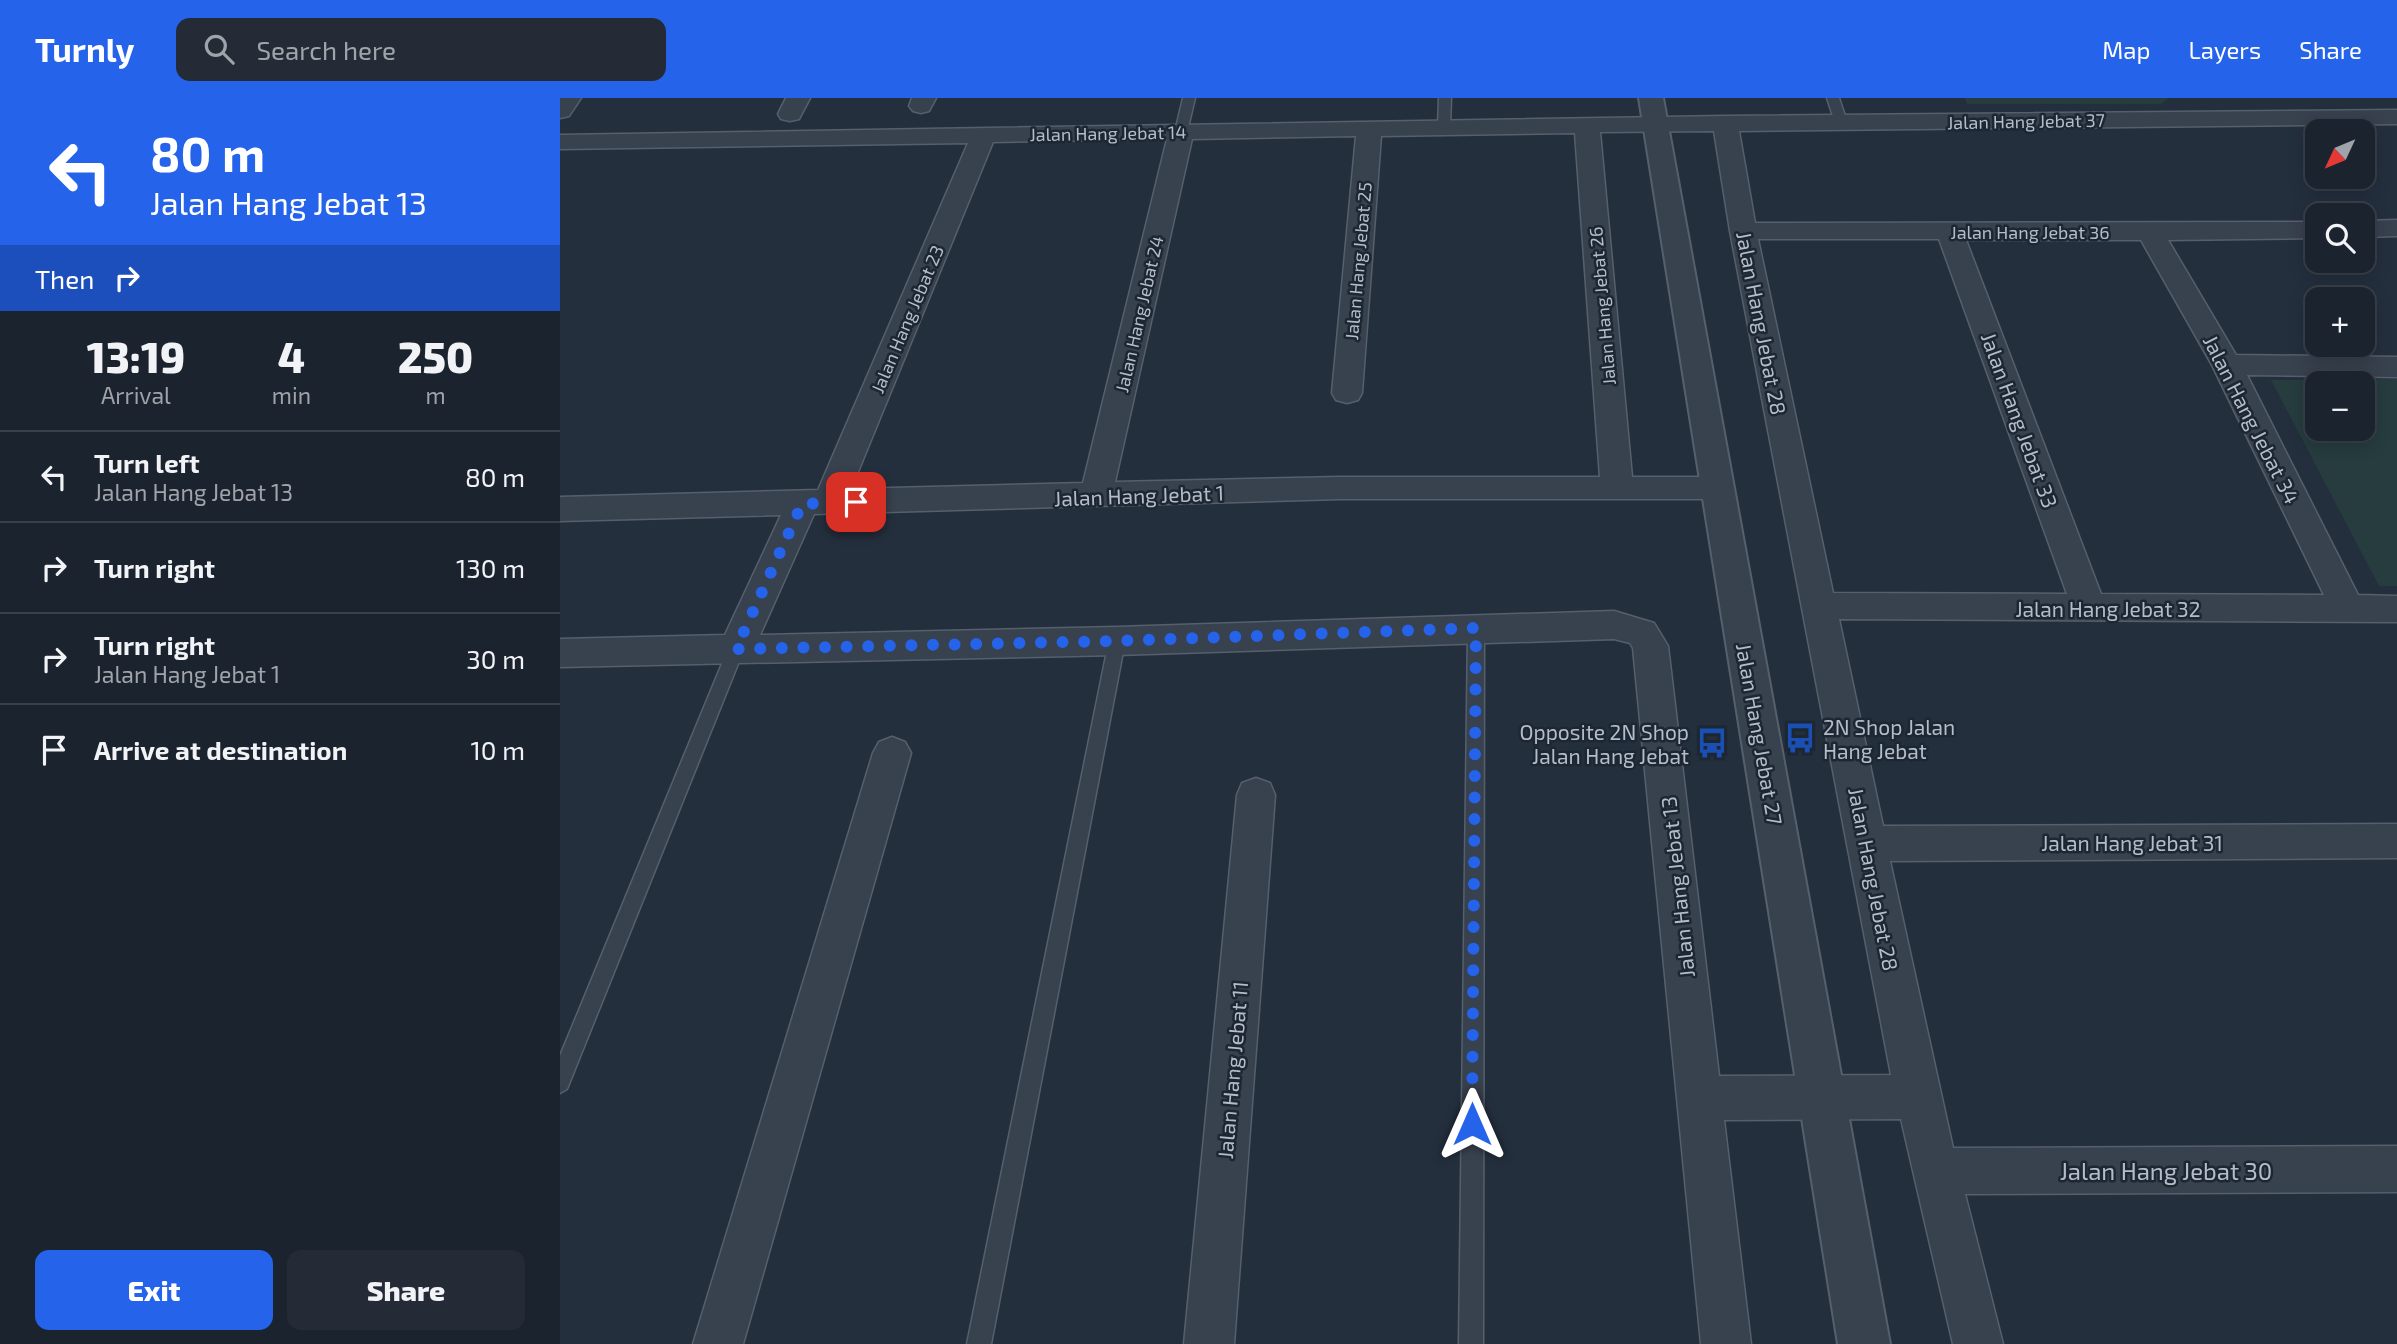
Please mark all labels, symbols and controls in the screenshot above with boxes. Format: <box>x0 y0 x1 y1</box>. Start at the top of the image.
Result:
search box <box>176 18 666 81</box>
text: Turnly <box>35 29 134 69</box>
icon: search <box>200 30 238 68</box>
text: Search here <box>256 34 396 65</box>
text: Map <box>2102 35 2150 64</box>
text: Layers <box>2188 35 2261 64</box>
text: Share <box>2299 35 2362 64</box>
street label: Jalan Hang Jebat 37 <box>1947 109 2105 133</box>
north arrow <box>2305 119 2375 189</box>
map controls <box>2305 119 2375 441</box>
street label: Jalan Hang Jebat 14 <box>1029 121 1187 145</box>
text: 80 m <box>150 123 265 182</box>
icon: left <box>35 126 126 217</box>
street label: Jalan Hang Jebat 25 <box>1340 181 1376 341</box>
text: Jalan Hang Jebat 13 <box>150 183 427 221</box>
button: search <box>2305 203 2375 273</box>
street label: Jalan Hang Jebat 36 <box>1951 221 2109 243</box>
street label: Jalan Hang Jebat 26 <box>1584 226 1620 386</box>
street label: Jalan Hang Jebat 28 <box>1732 229 1792 417</box>
street label: Jalan Hang Jebat 24 <box>1110 234 1168 394</box>
street label: Jalan Hang Jebat 23 <box>866 242 948 396</box>
icon: right <box>108 259 146 297</box>
text: Then <box>35 263 94 294</box>
button: + <box>2305 287 2375 357</box>
street label: Jalan Hang Jebat 33 <box>1977 329 2063 511</box>
street label: Jalan Hang Jebat 34 <box>2199 330 2305 508</box>
text: 13:19 <box>87 331 185 381</box>
text: 4 <box>278 331 305 381</box>
text: 250 <box>398 331 473 381</box>
button: − <box>2305 371 2375 441</box>
text: Arrival <box>101 381 171 409</box>
text: min <box>272 381 311 409</box>
text: m <box>425 381 446 409</box>
text: Turn left <box>94 447 200 478</box>
icon: left <box>35 458 73 496</box>
text: 80 m <box>465 461 525 492</box>
pin <box>826 472 886 532</box>
text: Jalan Hang Jebat 13 <box>94 478 293 506</box>
street label: Jalan Hang Jebat 1 <box>1054 480 1224 510</box>
icon: arrive <box>837 483 875 521</box>
icon: right <box>35 549 73 587</box>
text: Turn right <box>94 552 215 583</box>
text: 130 m <box>456 552 525 583</box>
street label: Jalan Hang Jebat 32 <box>2015 596 2201 621</box>
text: Turn right <box>94 629 215 660</box>
icon: right <box>35 640 73 678</box>
street label: Jalan Hang Jebat 27 <box>1732 641 1788 827</box>
text: 30 m <box>466 643 525 674</box>
text: Jalan Hang Jebat 1 <box>94 660 280 688</box>
place label: 2N Shop Jalan Hang Jebat <box>1823 714 1955 763</box>
place label: Opposite 2N Shop Jalan Hang Jebat <box>1519 719 1689 768</box>
bus stop icon: 2N Shop Jalan Hang Jebat <box>1783 721 1817 755</box>
bus stop icon: Opposite 2N Shop Jalan Hang Jebat <box>1695 726 1729 760</box>
icon: arrive <box>35 731 73 769</box>
text: Arrive at destination <box>94 734 347 765</box>
text: 10 m <box>470 734 525 765</box>
street label: Jalan Hang Jebat 28 <box>1844 785 1904 973</box>
street label: Jalan Hang Jebat 13 <box>1655 795 1699 979</box>
street label: Jalan Hang Jebat 31 <box>2041 830 2223 855</box>
street label: Jalan Hang Jebat 11 <box>1212 980 1252 1160</box>
position arrow <box>1435 1087 1509 1161</box>
street label: Jalan Hang Jebat 30 <box>2060 1156 2272 1185</box>
button: Exit <box>35 1250 273 1330</box>
button: Share <box>287 1250 525 1330</box>

